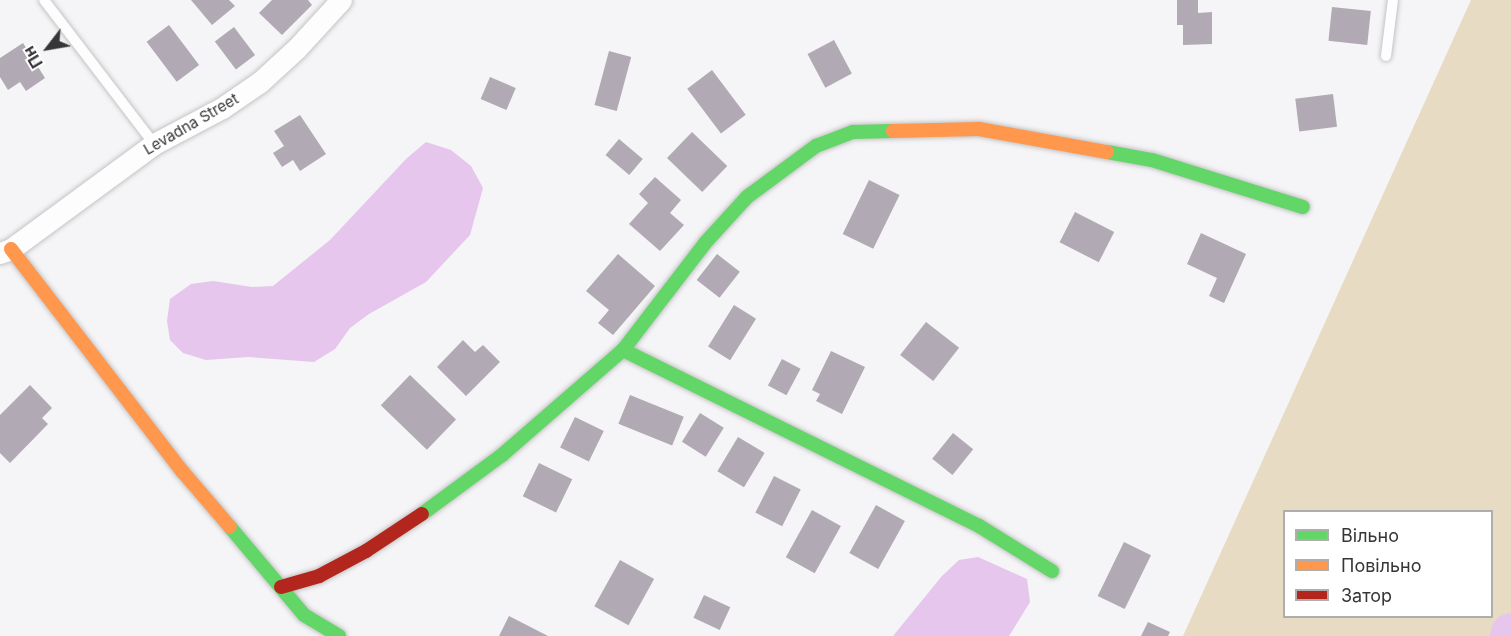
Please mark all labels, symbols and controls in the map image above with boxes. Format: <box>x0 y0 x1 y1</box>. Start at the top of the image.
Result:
north arrow <box>18 18 78 78</box>
text: Пн <box>18 43 47 72</box>
street label: Levadna Street <box>140 90 242 158</box>
legend <box>1283 510 1493 618</box>
text: Вільно <box>1341 525 1399 546</box>
text: Повільно <box>1341 555 1422 576</box>
text: Затор <box>1341 585 1392 606</box>

